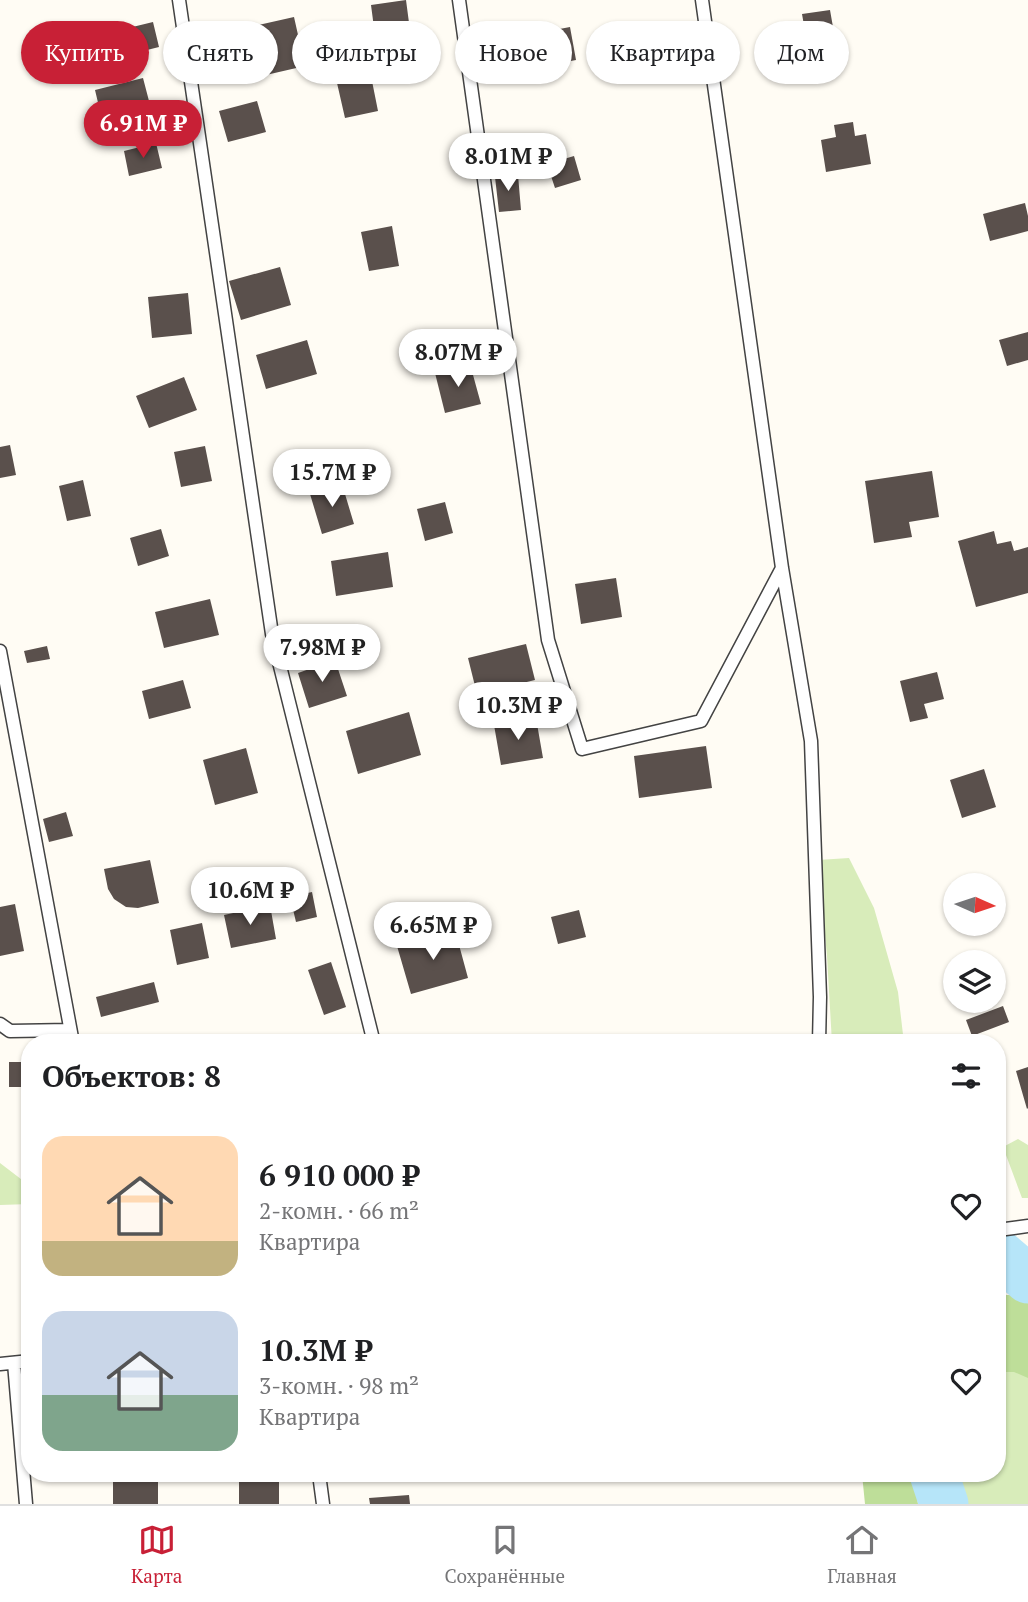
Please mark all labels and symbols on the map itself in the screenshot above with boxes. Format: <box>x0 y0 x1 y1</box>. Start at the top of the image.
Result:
pin: 6.91M ₽ <box>78 100 208 160</box>
pin: 8.01M ₽ <box>443 134 573 193</box>
pin: 8.07M ₽ <box>393 330 523 389</box>
pin: 15.7M ₽ <box>267 449 397 509</box>
pin: 7.98M ₽ <box>257 624 387 684</box>
pin: 10.3M ₽ <box>453 682 583 742</box>
pin: 10.6M ₽ <box>185 867 315 927</box>
north arrow <box>943 873 1006 936</box>
pin: 6.65M ₽ <box>368 902 498 962</box>

